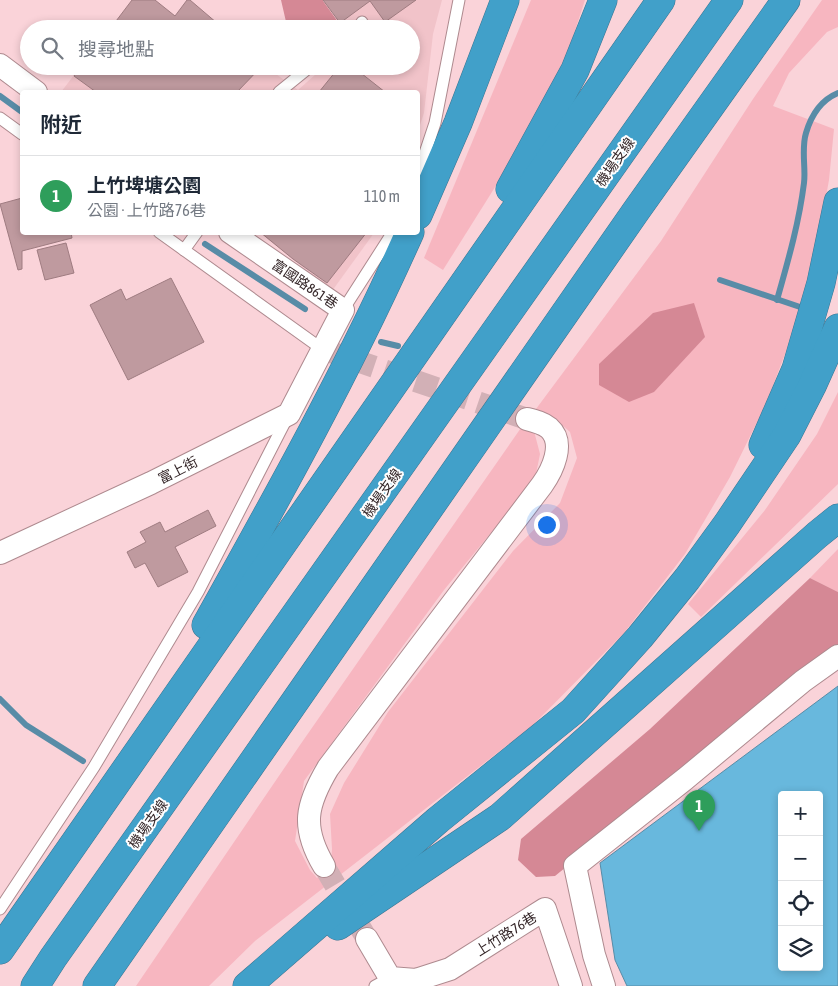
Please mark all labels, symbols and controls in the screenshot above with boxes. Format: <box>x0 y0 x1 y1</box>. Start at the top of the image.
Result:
search box <box>20 20 420 75</box>
icon: search <box>38 34 66 62</box>
text: 搜尋地點 <box>78 38 154 60</box>
text: 附近 <box>40 112 82 136</box>
street label: 機場支線 <box>592 134 638 190</box>
text: 上竹埤塘公園 <box>87 174 201 196</box>
text: 1 <box>52 187 60 205</box>
text: 110 m <box>364 187 400 205</box>
text: 公園 · 上竹路76巷 <box>87 201 206 219</box>
street label: 富國路861巷 <box>269 256 341 312</box>
street label: 富上街 <box>156 453 200 487</box>
street label: 機場支線 <box>359 465 405 521</box>
your location <box>534 512 560 538</box>
pin: 1 <box>683 790 715 831</box>
map controls <box>778 791 823 971</box>
button: + <box>778 791 823 836</box>
street label: 機場支線 <box>125 796 171 852</box>
button: − <box>778 836 823 881</box>
button: locate <box>778 881 823 926</box>
street label: 上竹路76巷 <box>472 909 540 959</box>
button: layers <box>778 926 823 971</box>

